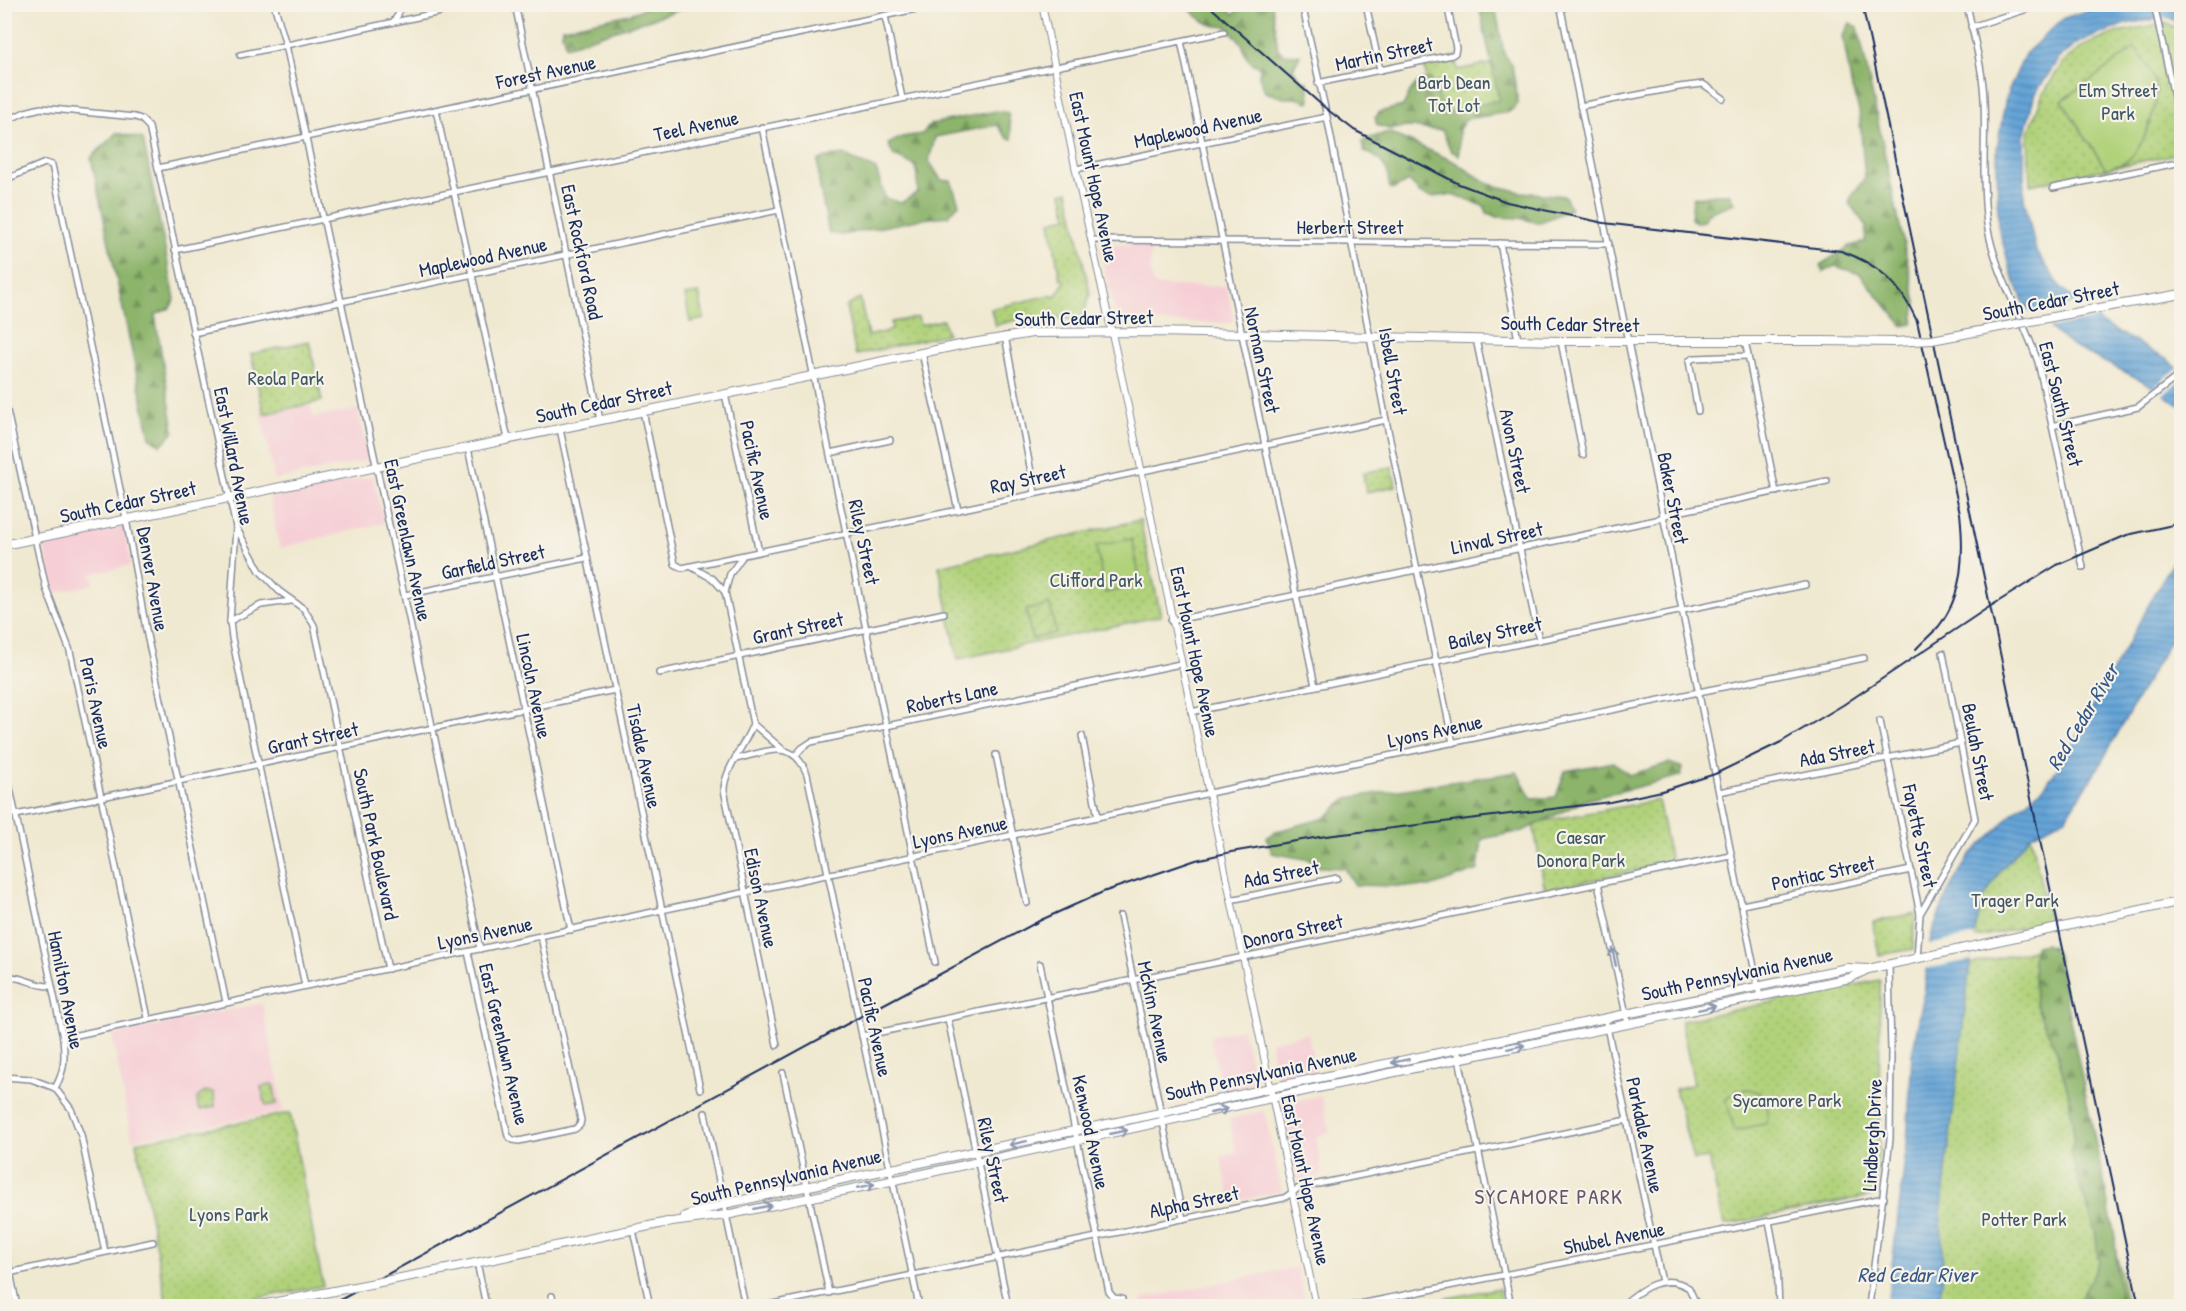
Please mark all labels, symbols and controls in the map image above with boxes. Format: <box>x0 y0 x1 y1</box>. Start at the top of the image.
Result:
street label: Martin Street <box>1333 30 1436 77</box>
street label: Forest Avenue <box>493 48 598 95</box>
park label: Barb Dean Tot Lot <box>1418 68 1490 118</box>
park label: Elm Street Park <box>2079 76 2159 126</box>
street label: East Mount Hope Avenue <box>1063 89 1126 265</box>
street label: Maplewood Avenue <box>1131 101 1264 154</box>
street label: Teel Avenue <box>651 103 741 148</box>
street label: East Rockford Road <box>555 182 610 322</box>
street label: Herbert Street <box>1297 213 1405 240</box>
street label: Maplewood Avenue <box>416 230 549 283</box>
street label: South Cedar Street <box>1980 274 2123 327</box>
street label: South Cedar Street <box>1014 303 1155 332</box>
street label: Norman Street <box>1238 304 1287 417</box>
street label: South Cedar Street <box>1501 309 1641 338</box>
street label: Isbell Street <box>1373 325 1415 418</box>
street label: East South Street <box>2033 339 2090 470</box>
park label: Reola Park <box>248 364 324 391</box>
street label: South Cedar Street <box>533 374 676 429</box>
street label: East Willard Avenue <box>208 385 261 527</box>
street label: Avon Street <box>1493 406 1538 497</box>
street label: Pacific Avenue <box>734 418 781 522</box>
street label: Baker Street <box>1651 450 1696 547</box>
street label: East Greenlawn Avenue <box>378 456 439 623</box>
street label: Ray Street <box>988 457 1069 500</box>
street label: South Cedar Street <box>57 474 200 529</box>
street label: Riley Street <box>842 497 887 588</box>
street label: Linval Street <box>1448 514 1546 560</box>
street label: Denver Avenue <box>131 525 176 633</box>
street label: Garfield Street <box>439 537 548 586</box>
street label: East Mount Hope Avenue <box>1164 564 1227 740</box>
park label: Clifford Park <box>1050 566 1142 593</box>
street label: Grant Street <box>750 604 847 650</box>
street label: Bailey Street <box>1445 609 1545 656</box>
street label: Lincoln Avenue <box>510 631 559 741</box>
street label: Paris Avenue <box>74 655 119 751</box>
water label: Red Cedar River <box>2039 656 2127 775</box>
street label: Roberts Lane <box>904 674 1000 719</box>
street label: Tisdale Avenue <box>620 701 669 810</box>
street label: Beulah Street <box>1956 701 2001 804</box>
street label: Lyons Avenue <box>1385 707 1485 754</box>
street label: Grant Street <box>265 714 362 760</box>
street label: Ada Street <box>1797 732 1878 773</box>
street label: South Park Boulevard <box>347 766 406 922</box>
street label: Fayette Street <box>1896 781 1945 891</box>
street label: Lyons Avenue <box>910 808 1010 855</box>
park label: Caesar Donora Park <box>1537 823 1625 873</box>
street label: Edison Avenue <box>738 846 785 950</box>
street label: Pontiac Street <box>1769 848 1878 897</box>
street label: Ada Street <box>1241 853 1322 894</box>
park label: Trager Park <box>1971 886 2059 913</box>
street label: Donora Street <box>1241 907 1346 954</box>
street label: Lyons Avenue <box>435 909 535 956</box>
street label: Hamilton Avenue <box>42 928 91 1051</box>
street label: South Pennsylvania Avenue <box>1639 940 1835 1007</box>
one-way arrow <box>1608 948 1619 967</box>
street label: McKim Avenue <box>1132 958 1179 1065</box>
street label: East Greenlawn Avenue <box>473 961 536 1127</box>
street label: Pacific Avenue <box>852 975 899 1079</box>
one-way arrow <box>1697 1002 1717 1013</box>
street label: South Pennsylvania Avenue <box>1163 1040 1359 1107</box>
one-way arrow <box>1507 1041 1526 1053</box>
one-way arrow <box>1390 1055 1409 1067</box>
street label: Kenwood Avenue <box>1066 1072 1117 1191</box>
street label: Parkdale Avenue <box>1620 1075 1671 1195</box>
street label: Lindbergh Drive <box>1855 1078 1888 1192</box>
park label: Sycamore Park <box>1733 1086 1841 1113</box>
street label: East Mount Hope Avenue <box>1275 1092 1338 1268</box>
one-way arrow <box>1210 1104 1229 1116</box>
street label: Riley Street <box>971 1115 1016 1206</box>
one-way arrow <box>1110 1126 1129 1138</box>
one-way arrow <box>1009 1138 1028 1149</box>
street label: South Pennsylvania Avenue <box>688 1141 884 1212</box>
street label: Alpha Street <box>1147 1179 1242 1224</box>
one-way arrow <box>856 1180 876 1191</box>
district label: SYCAMORE PARK <box>1475 1182 1623 1211</box>
park label: Lyons Park <box>190 1200 268 1227</box>
one-way arrow <box>753 1201 772 1212</box>
park label: Potter Park <box>1981 1205 2067 1232</box>
street label: Shubel Avenue <box>1561 1214 1667 1261</box>
water label: Red Cedar River <box>1857 1260 1980 1289</box>

